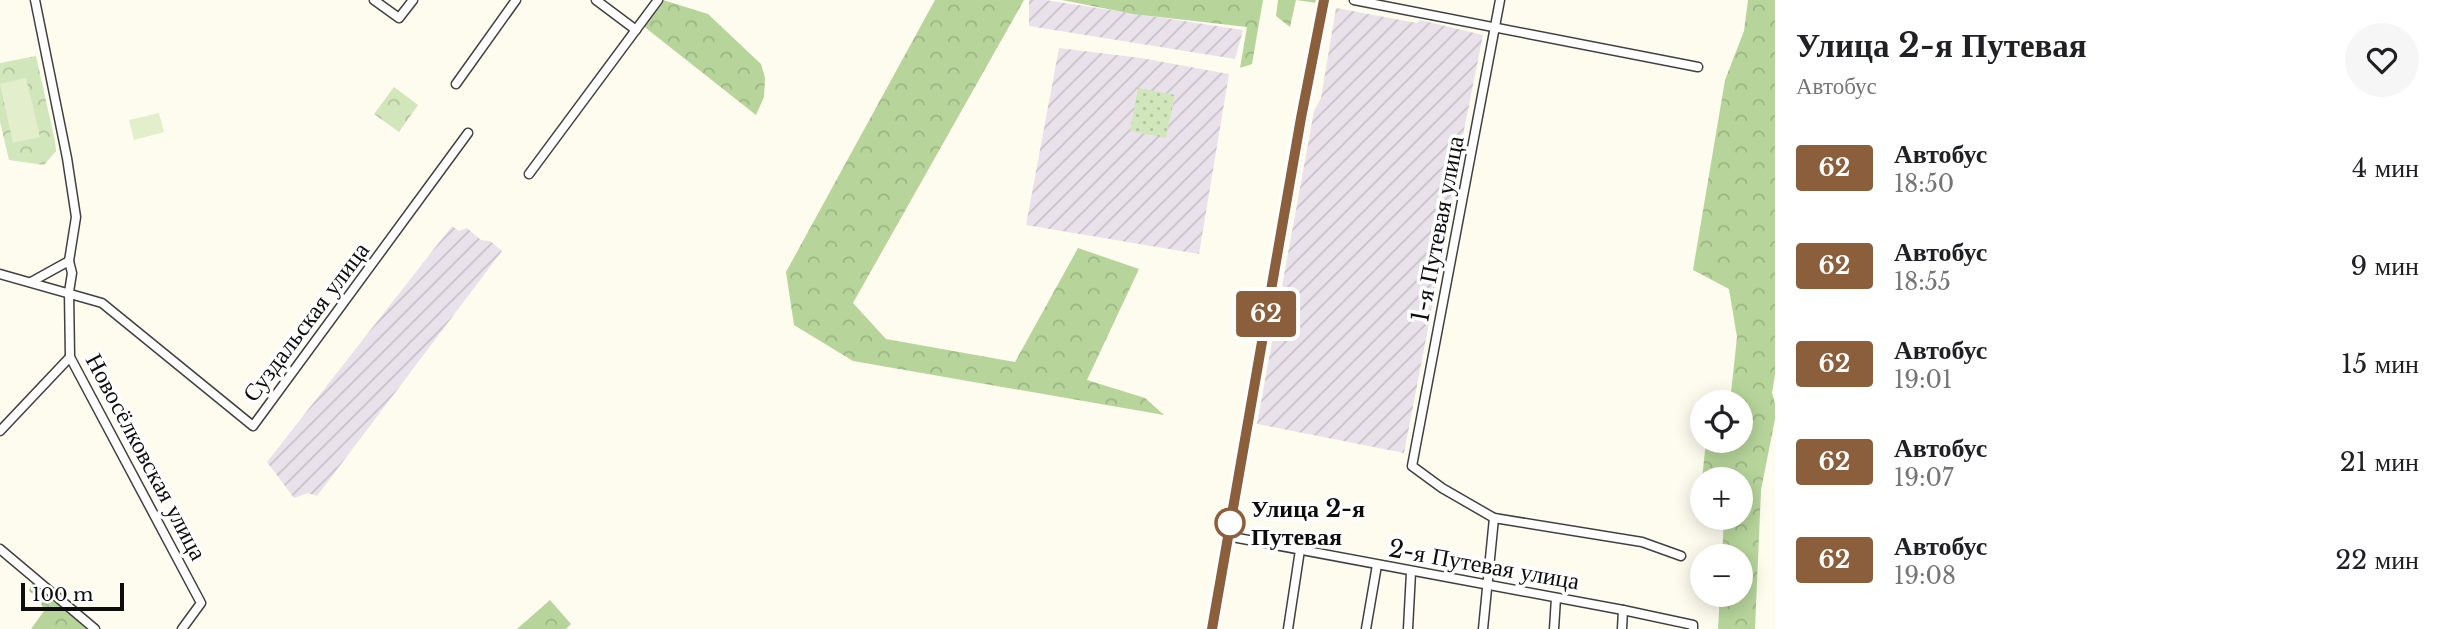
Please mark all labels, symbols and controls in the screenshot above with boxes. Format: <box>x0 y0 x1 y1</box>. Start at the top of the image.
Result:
button: heart <box>2345 23 2419 97</box>
text: Улица 2-я Путевая <box>1796 25 2087 66</box>
text: Автобус <box>1796 72 1877 100</box>
street label: 1-я Путевая улица <box>1405 133 1470 324</box>
text: Автобус <box>1894 138 1987 170</box>
text: 4 мин <box>2352 152 2419 184</box>
text: 62 <box>1819 153 1850 182</box>
text: 18:50 <box>1894 170 1954 198</box>
street label: Суздальская улица <box>236 236 375 407</box>
text: Автобус <box>1894 236 1987 268</box>
text: 9 мин <box>2351 250 2419 282</box>
text: 62 <box>1819 251 1850 280</box>
text: 18:55 <box>1894 268 1951 296</box>
line badge: 62 <box>1234 291 1298 337</box>
text: 62 <box>1250 299 1282 328</box>
text: Автобус <box>1894 334 1987 366</box>
text: 15 мин <box>2341 348 2419 380</box>
street label: Новосёлковская улица <box>80 349 213 565</box>
text: 62 <box>1819 349 1850 378</box>
text: 19:01 <box>1894 366 1952 394</box>
map controls <box>1690 390 1753 607</box>
button: locate <box>1690 390 1753 453</box>
text: Автобус <box>1894 432 1987 464</box>
text: 21 мин <box>2340 446 2419 478</box>
text: 62 <box>1819 447 1850 476</box>
text: 19:07 <box>1894 464 1954 492</box>
button: + <box>1690 467 1753 530</box>
place label: Улица 2-я Путевая <box>1251 494 1365 551</box>
marker: Улица 2-я Путевая <box>1215 508 1245 538</box>
text: Автобус <box>1894 530 1987 562</box>
street label: 2-я Путевая улица <box>1386 533 1582 596</box>
button: − <box>1690 544 1753 607</box>
text: 22 мин <box>2335 544 2419 576</box>
text: 62 <box>1819 545 1850 574</box>
text: 19:08 <box>1894 562 1956 590</box>
scale bar <box>21 580 124 612</box>
text: 100 m <box>32 583 93 606</box>

